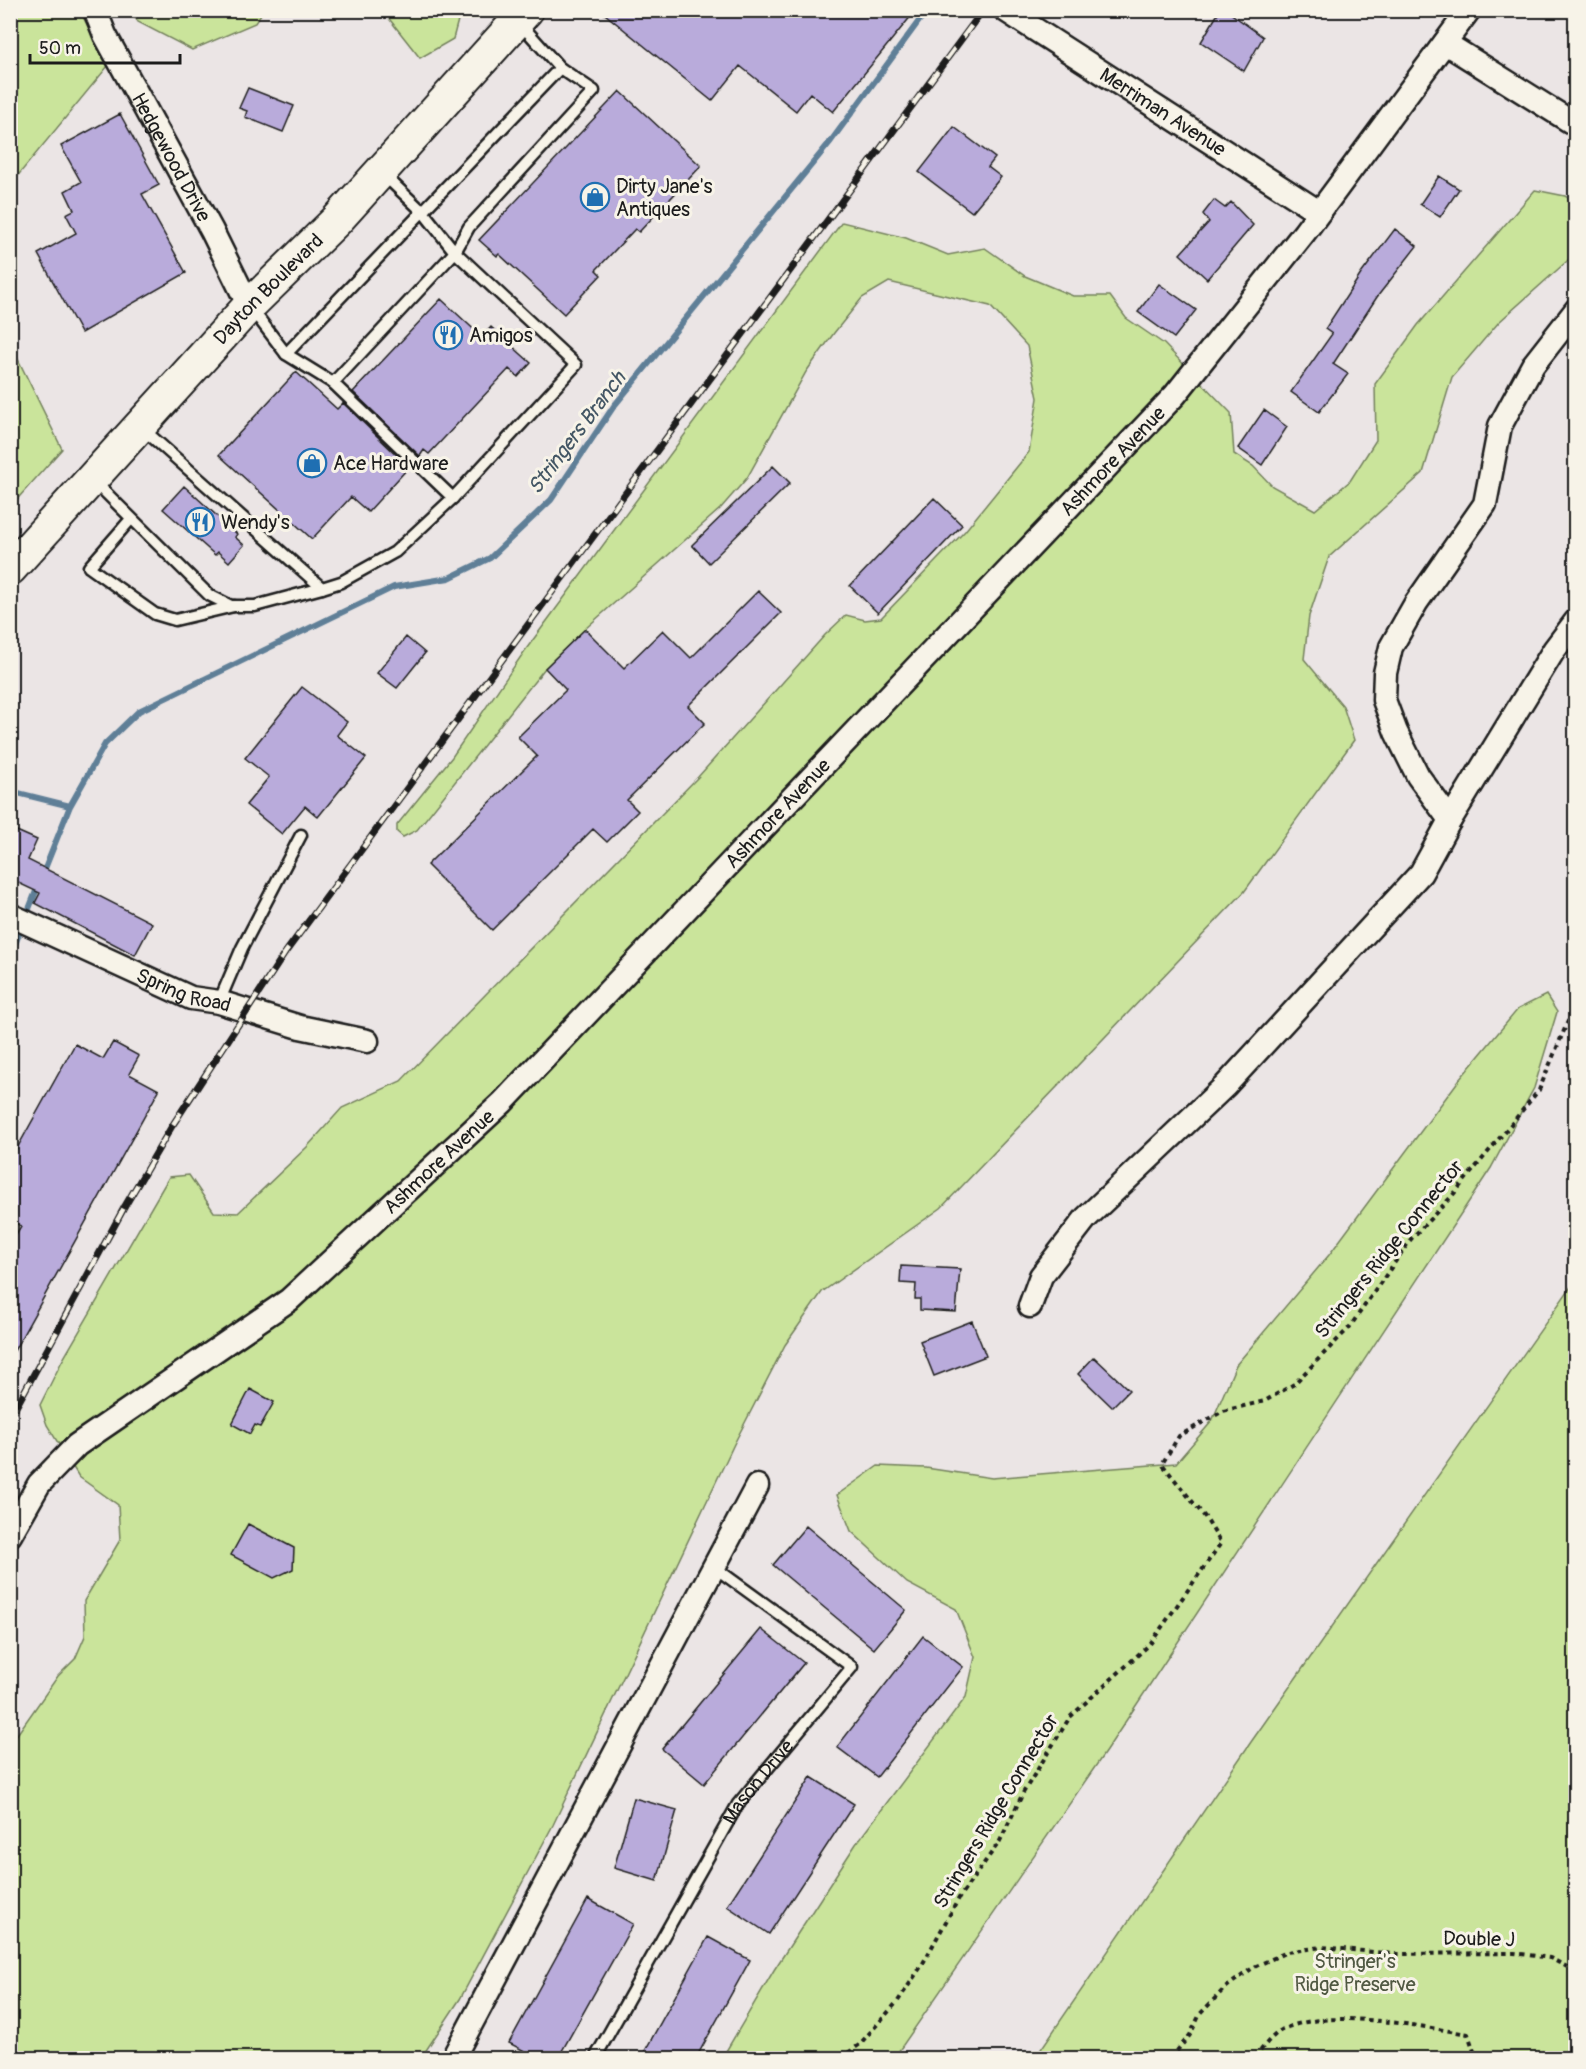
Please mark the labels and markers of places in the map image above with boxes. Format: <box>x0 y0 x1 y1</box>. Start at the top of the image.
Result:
place label: Dirty Jane's Antiques <box>616 174 713 222</box>
shop icon: Dirty Jane's Antiques <box>579 181 611 213</box>
restaurant icon: Amigos <box>432 319 464 351</box>
place label: Amigos <box>469 323 533 348</box>
shop icon: Ace Hardware <box>296 447 328 479</box>
place label: Ace Hardware <box>333 451 448 476</box>
restaurant icon: Wendy's <box>184 506 216 538</box>
place label: Wendy's <box>221 510 290 535</box>

